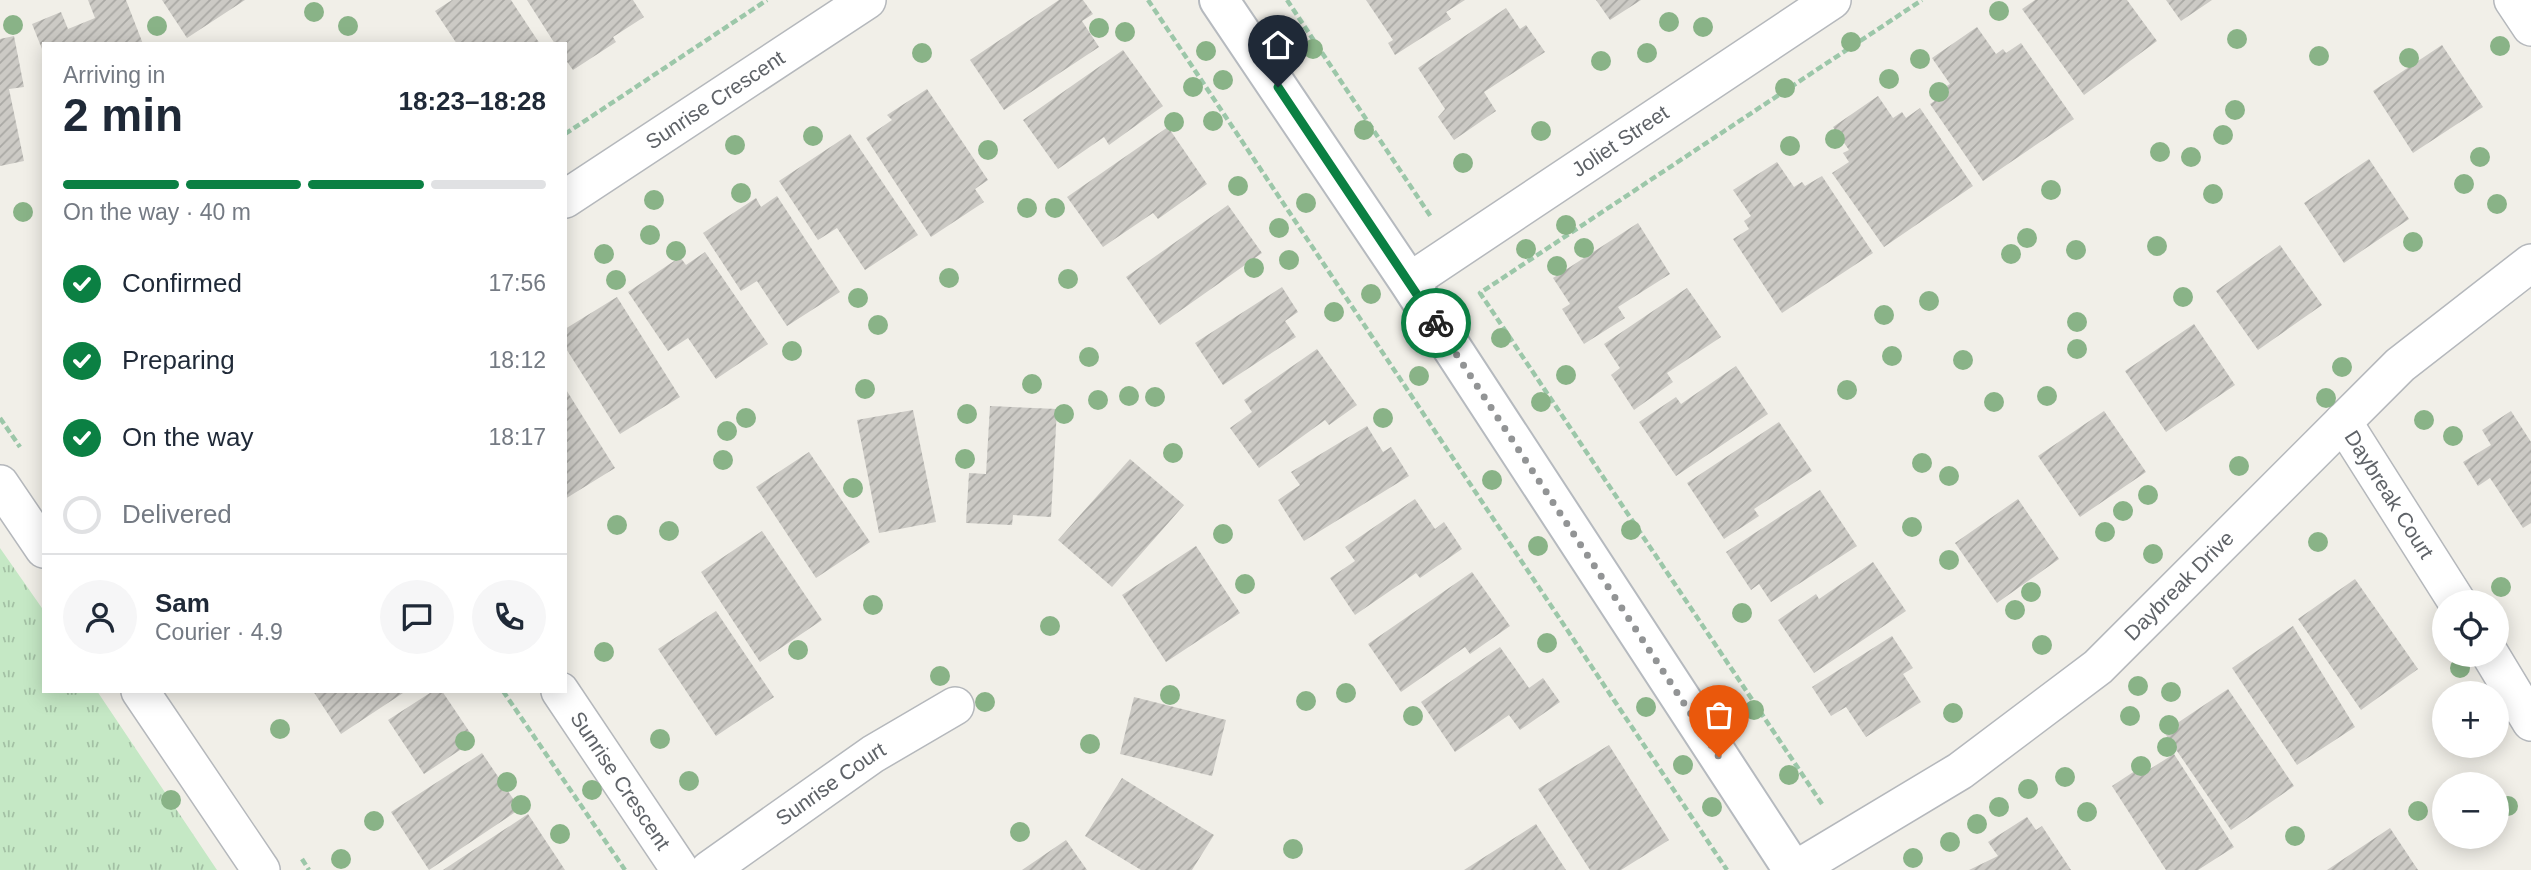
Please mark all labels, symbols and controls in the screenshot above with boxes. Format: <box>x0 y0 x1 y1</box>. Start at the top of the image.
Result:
pin <box>1248 15 1308 87</box>
icon: home <box>1259 26 1297 64</box>
street label: Sunrise Crescent <box>641 46 789 153</box>
text: Arriving in <box>63 62 165 88</box>
text: 18:23–18:28 <box>399 86 546 116</box>
text: 2 min <box>63 89 183 141</box>
street label: Joliet Street <box>1568 100 1673 181</box>
text: On the way · 40 m <box>63 199 251 225</box>
icon: check <box>63 265 101 303</box>
text: Confirmed <box>122 268 242 298</box>
text: 17:56 <box>488 270 546 296</box>
courier <box>1401 288 1471 358</box>
icon: bike <box>1417 304 1455 342</box>
icon: check <box>63 342 101 380</box>
text: Preparing <box>122 345 235 375</box>
text: 18:12 <box>488 347 546 373</box>
icon: check <box>63 419 101 457</box>
text: On the way <box>122 422 254 452</box>
text: 18:17 <box>488 424 546 450</box>
street label: Daybreak Court <box>2340 426 2439 563</box>
text: Delivered <box>122 499 232 529</box>
street label: Daybreak Drive <box>2119 526 2238 645</box>
button: person <box>63 580 137 654</box>
button: chat <box>380 580 454 654</box>
button: phone <box>472 580 546 654</box>
text: Sam <box>155 588 210 618</box>
map controls <box>2432 590 2509 849</box>
button: locate <box>2432 590 2509 667</box>
text: Courier · 4.9 <box>155 619 283 645</box>
button: + <box>2432 681 2509 758</box>
pin <box>1689 685 1749 757</box>
icon: bag <box>1700 696 1738 734</box>
street label: Sunrise Crescent <box>566 707 675 854</box>
street label: Sunrise Court <box>771 737 889 830</box>
button: − <box>2432 772 2509 849</box>

